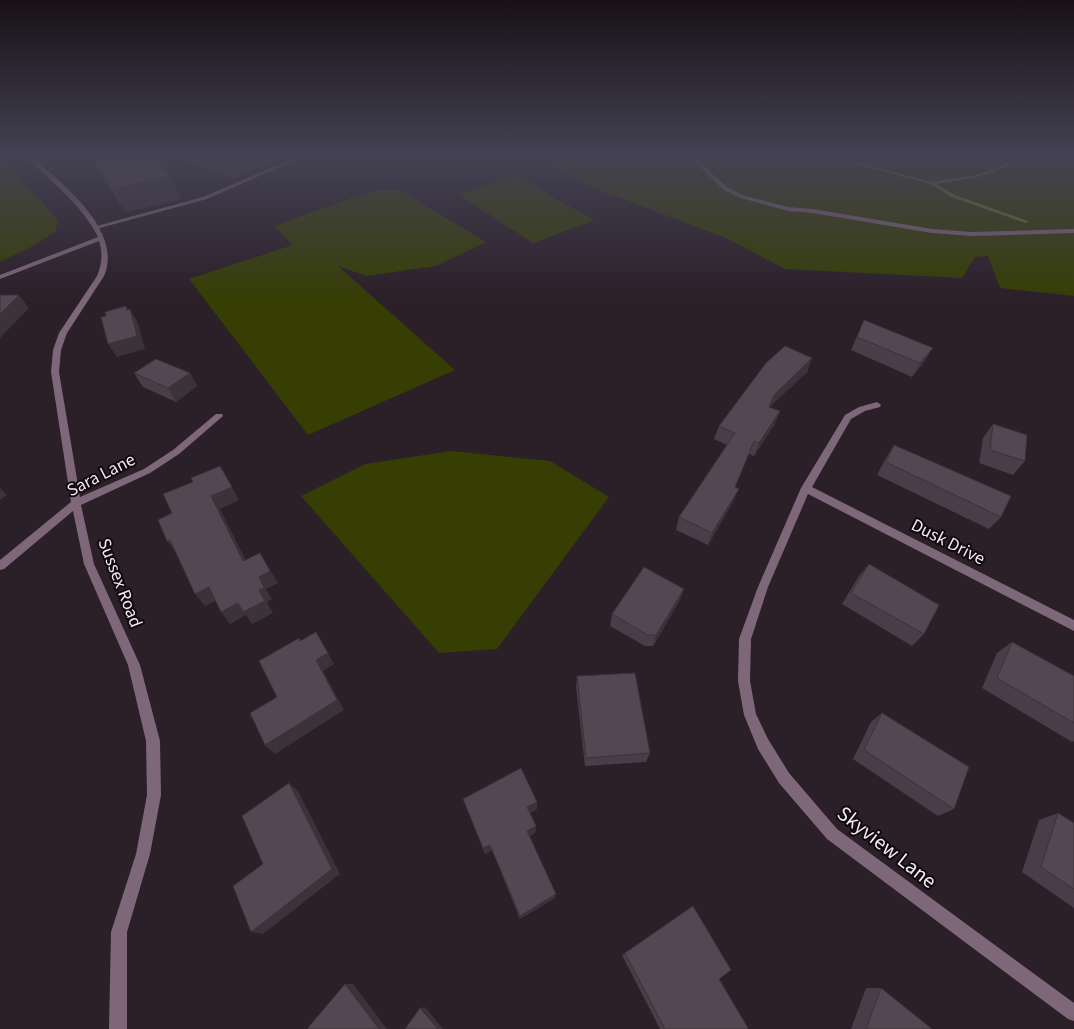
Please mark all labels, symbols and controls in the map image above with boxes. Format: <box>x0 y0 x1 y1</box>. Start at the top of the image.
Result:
street label: Sara Lane <box>62 447 140 503</box>
street label: Dusk Drive <box>907 513 989 571</box>
street label: Sussex Road <box>92 535 148 631</box>
street label: Skyview Lane <box>831 799 943 895</box>

